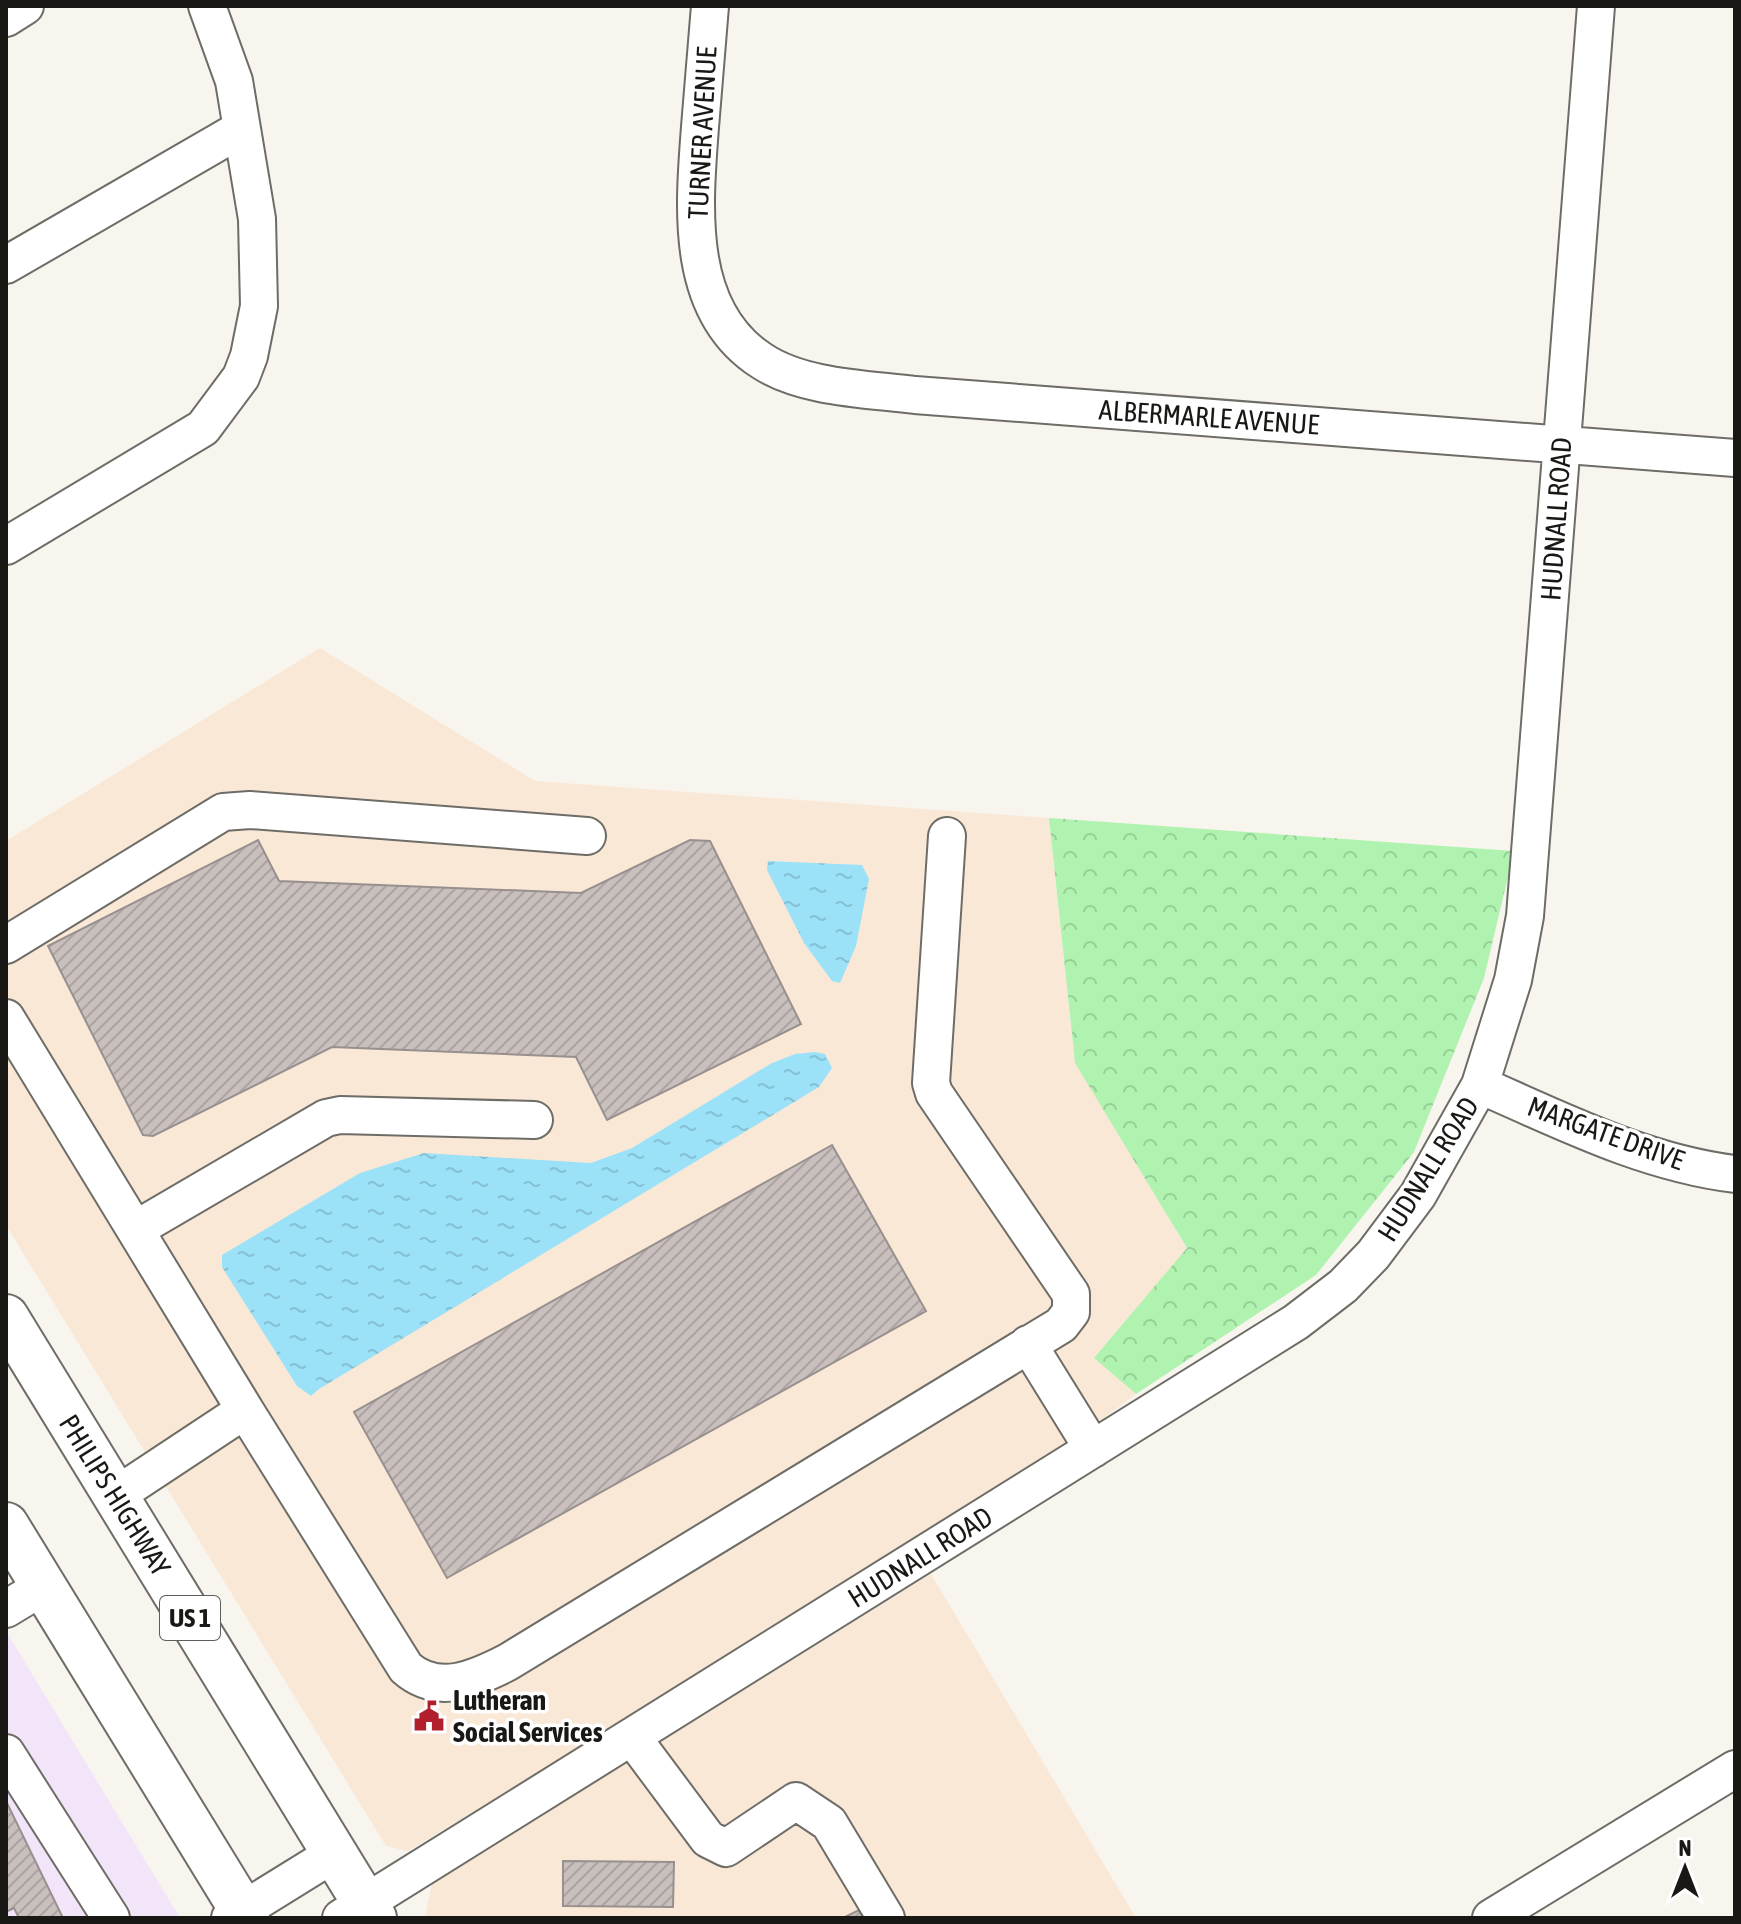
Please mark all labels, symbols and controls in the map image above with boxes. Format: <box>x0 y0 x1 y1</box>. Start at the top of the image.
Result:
street label: TURNER AVENUE <box>681 46 723 220</box>
street label: ALBERMARLE AVENUE <box>1098 393 1320 441</box>
street label: HUDNALL ROAD <box>1534 436 1578 602</box>
street label: MARGATE DRIVE <box>1523 1090 1689 1176</box>
street label: HUDNALL ROAD <box>1371 1091 1485 1247</box>
street label: PHILIPS HIGHWAY <box>53 1409 177 1582</box>
street label: HUDNALL ROAD <box>842 1500 998 1614</box>
road number: US 1 <box>160 1596 220 1640</box>
place label: Lutheran Social Services <box>453 1684 603 1748</box>
public building icon: Lutheran Social Services <box>412 1699 446 1733</box>
north arrow <box>1645 1828 1725 1908</box>
text: N <box>1679 1835 1691 1861</box>

